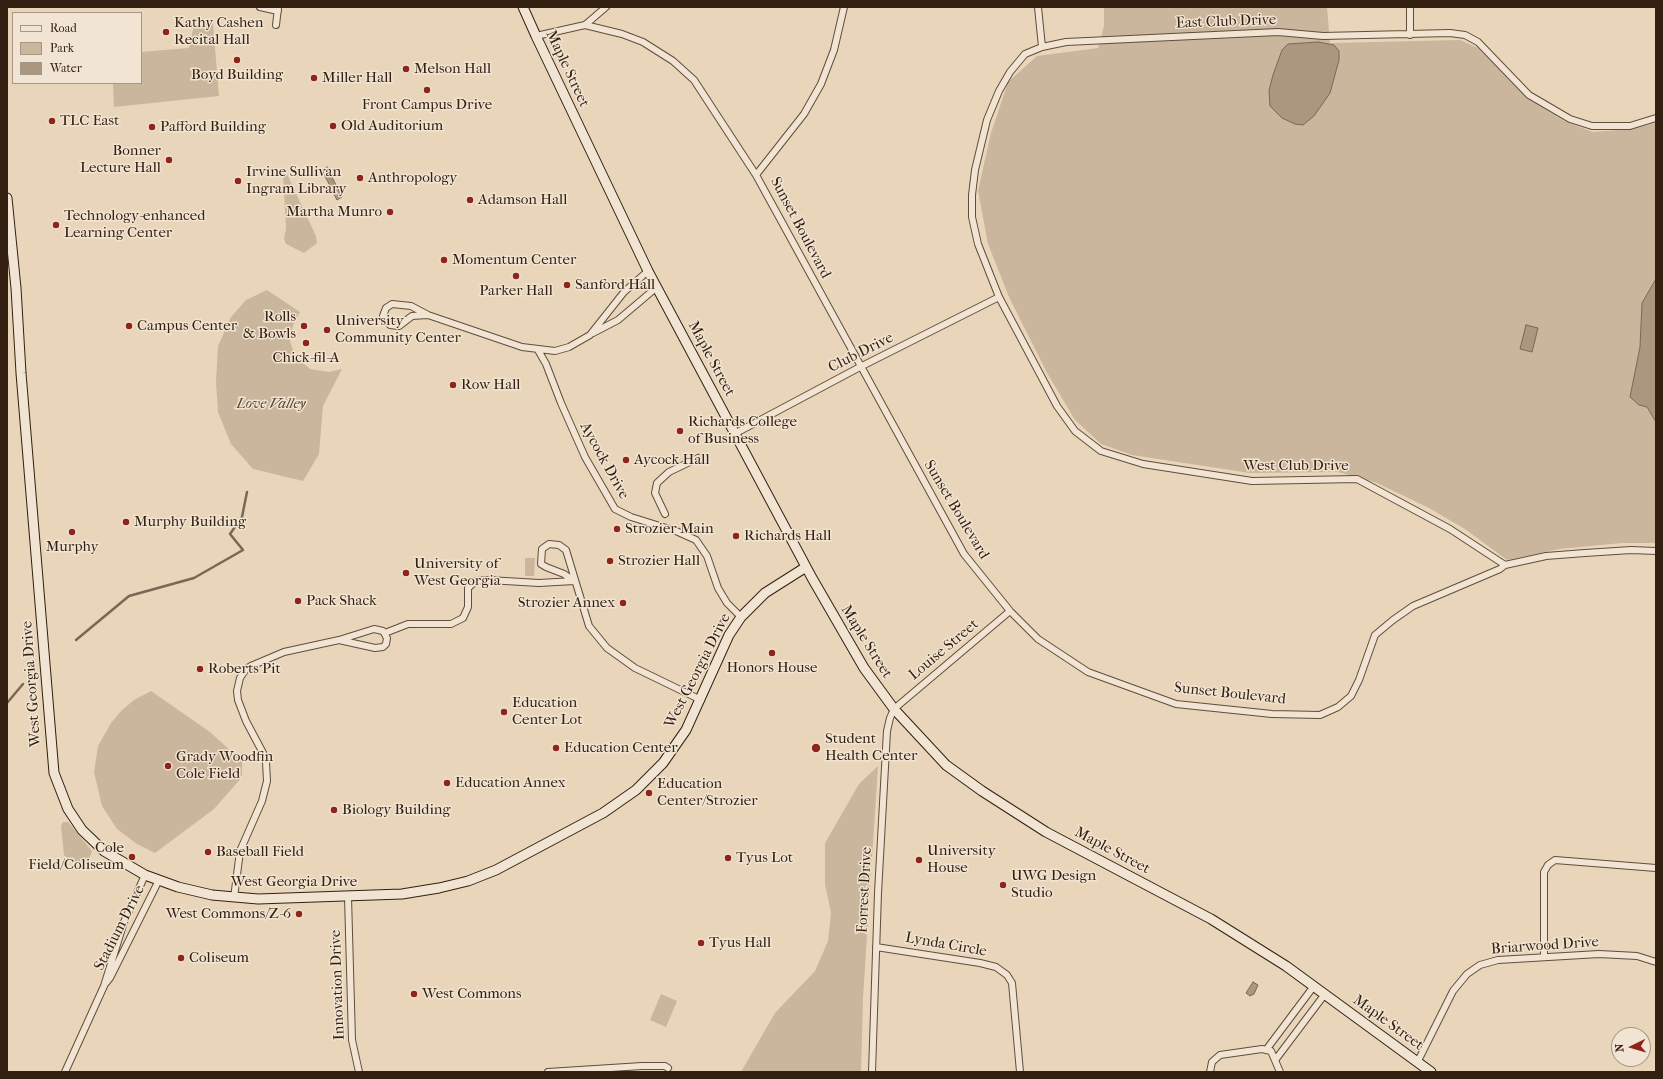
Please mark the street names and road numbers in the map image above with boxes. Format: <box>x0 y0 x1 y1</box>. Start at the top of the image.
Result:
street label: East Club Drive <box>1175 11 1277 33</box>
street label: Maple Street <box>541 28 593 110</box>
street label: Sunset Boulevard <box>766 174 834 282</box>
street label: Maple Street <box>684 318 738 400</box>
street label: Club Drive <box>826 329 896 377</box>
street label: Aycock Drive <box>575 419 633 503</box>
street label: Sunset Boulevard <box>919 457 993 563</box>
street label: West Club Drive <box>1243 457 1349 475</box>
street label: Maple Street <box>836 602 896 682</box>
street label: West Georgia Drive <box>661 611 735 731</box>
street label: Louise Street <box>906 616 982 684</box>
street label: West Georgia Drive <box>19 620 45 748</box>
street label: Sunset Boulevard <box>1173 679 1287 709</box>
street label: Maple Street <box>1071 824 1153 878</box>
street label: Forrest Drive <box>854 846 876 934</box>
street label: West Georgia Drive <box>231 873 357 891</box>
street label: Stadium Drive <box>91 882 149 974</box>
street label: Innovation Drive <box>327 929 349 1041</box>
street label: Lynda Circle <box>904 929 988 961</box>
street label: Briarwood Drive <box>1490 933 1600 959</box>
street label: Maple Street <box>1349 991 1427 1055</box>

